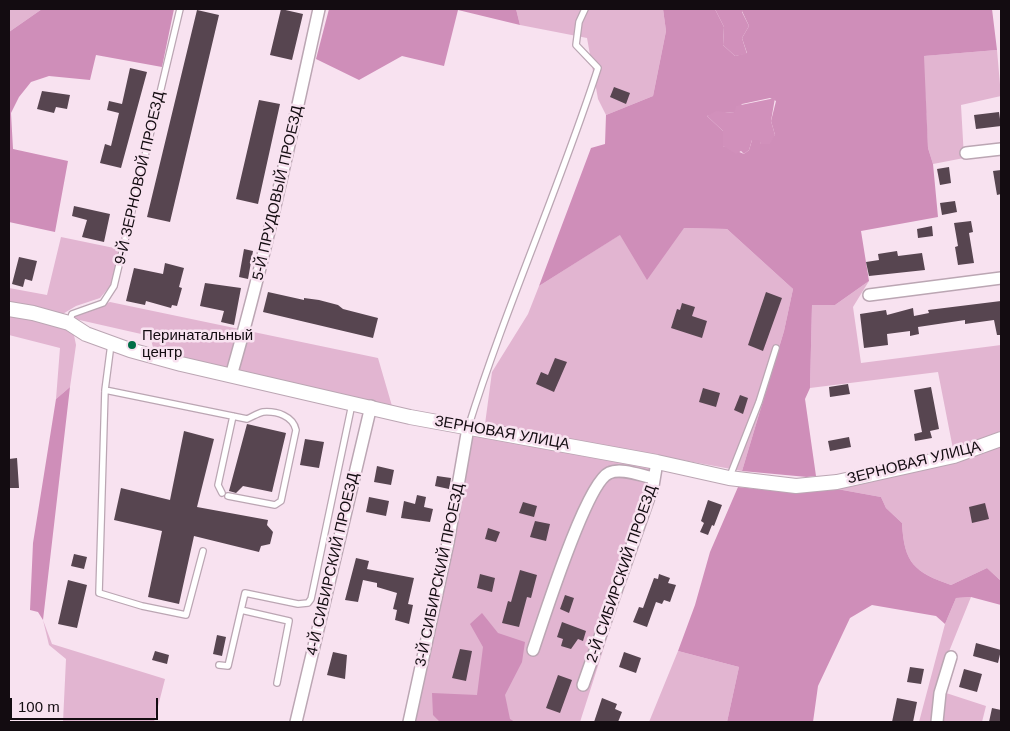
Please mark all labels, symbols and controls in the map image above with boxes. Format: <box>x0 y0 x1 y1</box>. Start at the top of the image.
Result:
street label: 9-Й ЗЕРНОВОЙ ПРОЕЗД <box>111 90 169 266</box>
street label: 5-Й ПРУДОВЫЙ ПРОЕЗД <box>249 104 307 282</box>
place label: Перинатальный центр <box>142 327 253 362</box>
marker: Перинатальный центр <box>126 339 138 351</box>
street label: ЗЕРНОВАЯ УЛИЦА <box>433 412 571 454</box>
street label: ЗЕРНОВАЯ УЛИЦА <box>845 438 983 488</box>
street label: 4-Й СИБИРСКИЙ ПРОЕЗД <box>303 471 363 657</box>
street label: 3-Й СИБИРСКИЙ ПРОЕЗД <box>412 482 468 668</box>
street label: 2-Й СИБИРСКИЙ ПРОЕЗД <box>583 483 661 665</box>
scale bar <box>12 688 160 720</box>
text: 100 m <box>18 698 60 715</box>

